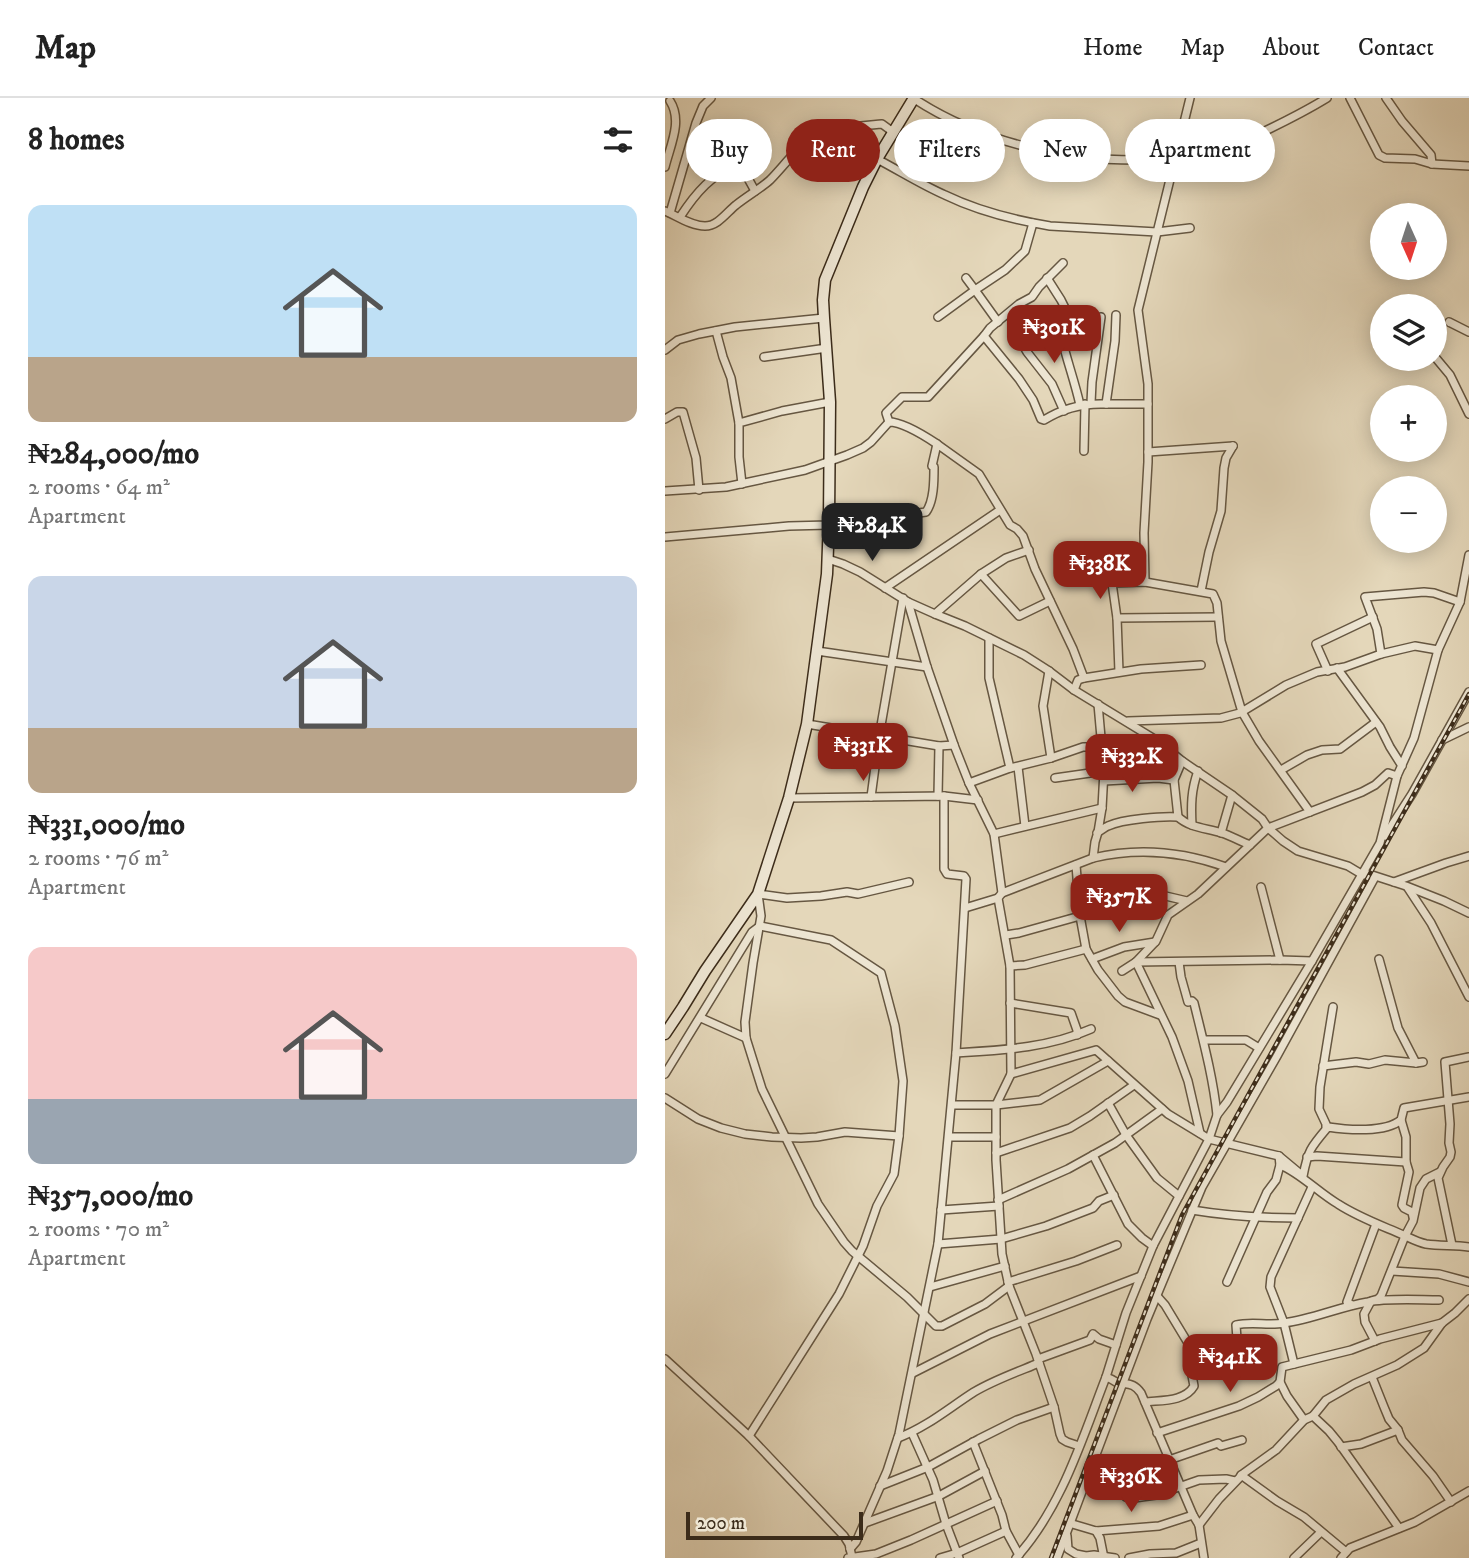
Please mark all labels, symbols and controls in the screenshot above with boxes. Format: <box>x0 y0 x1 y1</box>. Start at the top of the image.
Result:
text: Map <box>35 28 96 69</box>
text: Home <box>1083 33 1142 63</box>
text: Map <box>1180 33 1225 63</box>
text: About <box>1263 33 1320 63</box>
text: Contact <box>1358 33 1434 63</box>
chip: Buy <box>686 119 772 182</box>
chip: Rent <box>786 119 880 182</box>
chip: Filters <box>894 119 1005 182</box>
chip: New <box>1019 119 1111 182</box>
chip: Apartment <box>1125 119 1275 182</box>
icon: filters <box>599 121 637 159</box>
text: 8 homes <box>28 122 125 159</box>
north arrow <box>1370 203 1447 280</box>
map controls <box>1370 203 1447 553</box>
icon: home <box>270 250 396 376</box>
button: layers <box>1370 294 1447 371</box>
pin: ₦301K <box>1005 306 1103 365</box>
text: ₦301K <box>1023 313 1085 342</box>
button: + <box>1370 385 1447 462</box>
text: ₦284,000/mo <box>28 436 199 473</box>
text: 2 rooms · 64 m² <box>28 473 170 502</box>
button: − <box>1370 476 1447 553</box>
text: Apartment <box>28 502 126 531</box>
pin: ₦284K <box>823 504 921 563</box>
text: ₦284K <box>838 511 906 540</box>
pin: ₦338K <box>1051 542 1149 601</box>
text: ₦338K <box>1069 549 1131 578</box>
icon: home <box>270 621 396 747</box>
pin: ₦331K <box>814 724 912 783</box>
text: ₦331K <box>834 731 892 760</box>
pin: ₦332K <box>1083 734 1181 794</box>
text: ₦332K <box>1101 742 1163 771</box>
text: ₦331,000/mo <box>28 807 185 844</box>
text: 2 rooms · 76 m² <box>28 844 168 873</box>
text: Apartment <box>28 873 126 902</box>
pin: ₦357K <box>1070 874 1168 934</box>
text: ₦357K <box>1087 882 1151 911</box>
icon: home <box>270 992 396 1118</box>
text: ₦357,000/mo <box>28 1178 193 1215</box>
text: 2 rooms · 70 m² <box>28 1215 169 1244</box>
text: Apartment <box>28 1244 126 1273</box>
pin: ₦341K <box>1181 1334 1279 1394</box>
text: ₦341K <box>1198 1342 1262 1371</box>
pin: ₦336K <box>1082 1454 1180 1514</box>
text: ₦336K <box>1100 1462 1162 1491</box>
scale bar <box>686 1509 863 1541</box>
text: 200 m <box>697 1512 745 1535</box>

